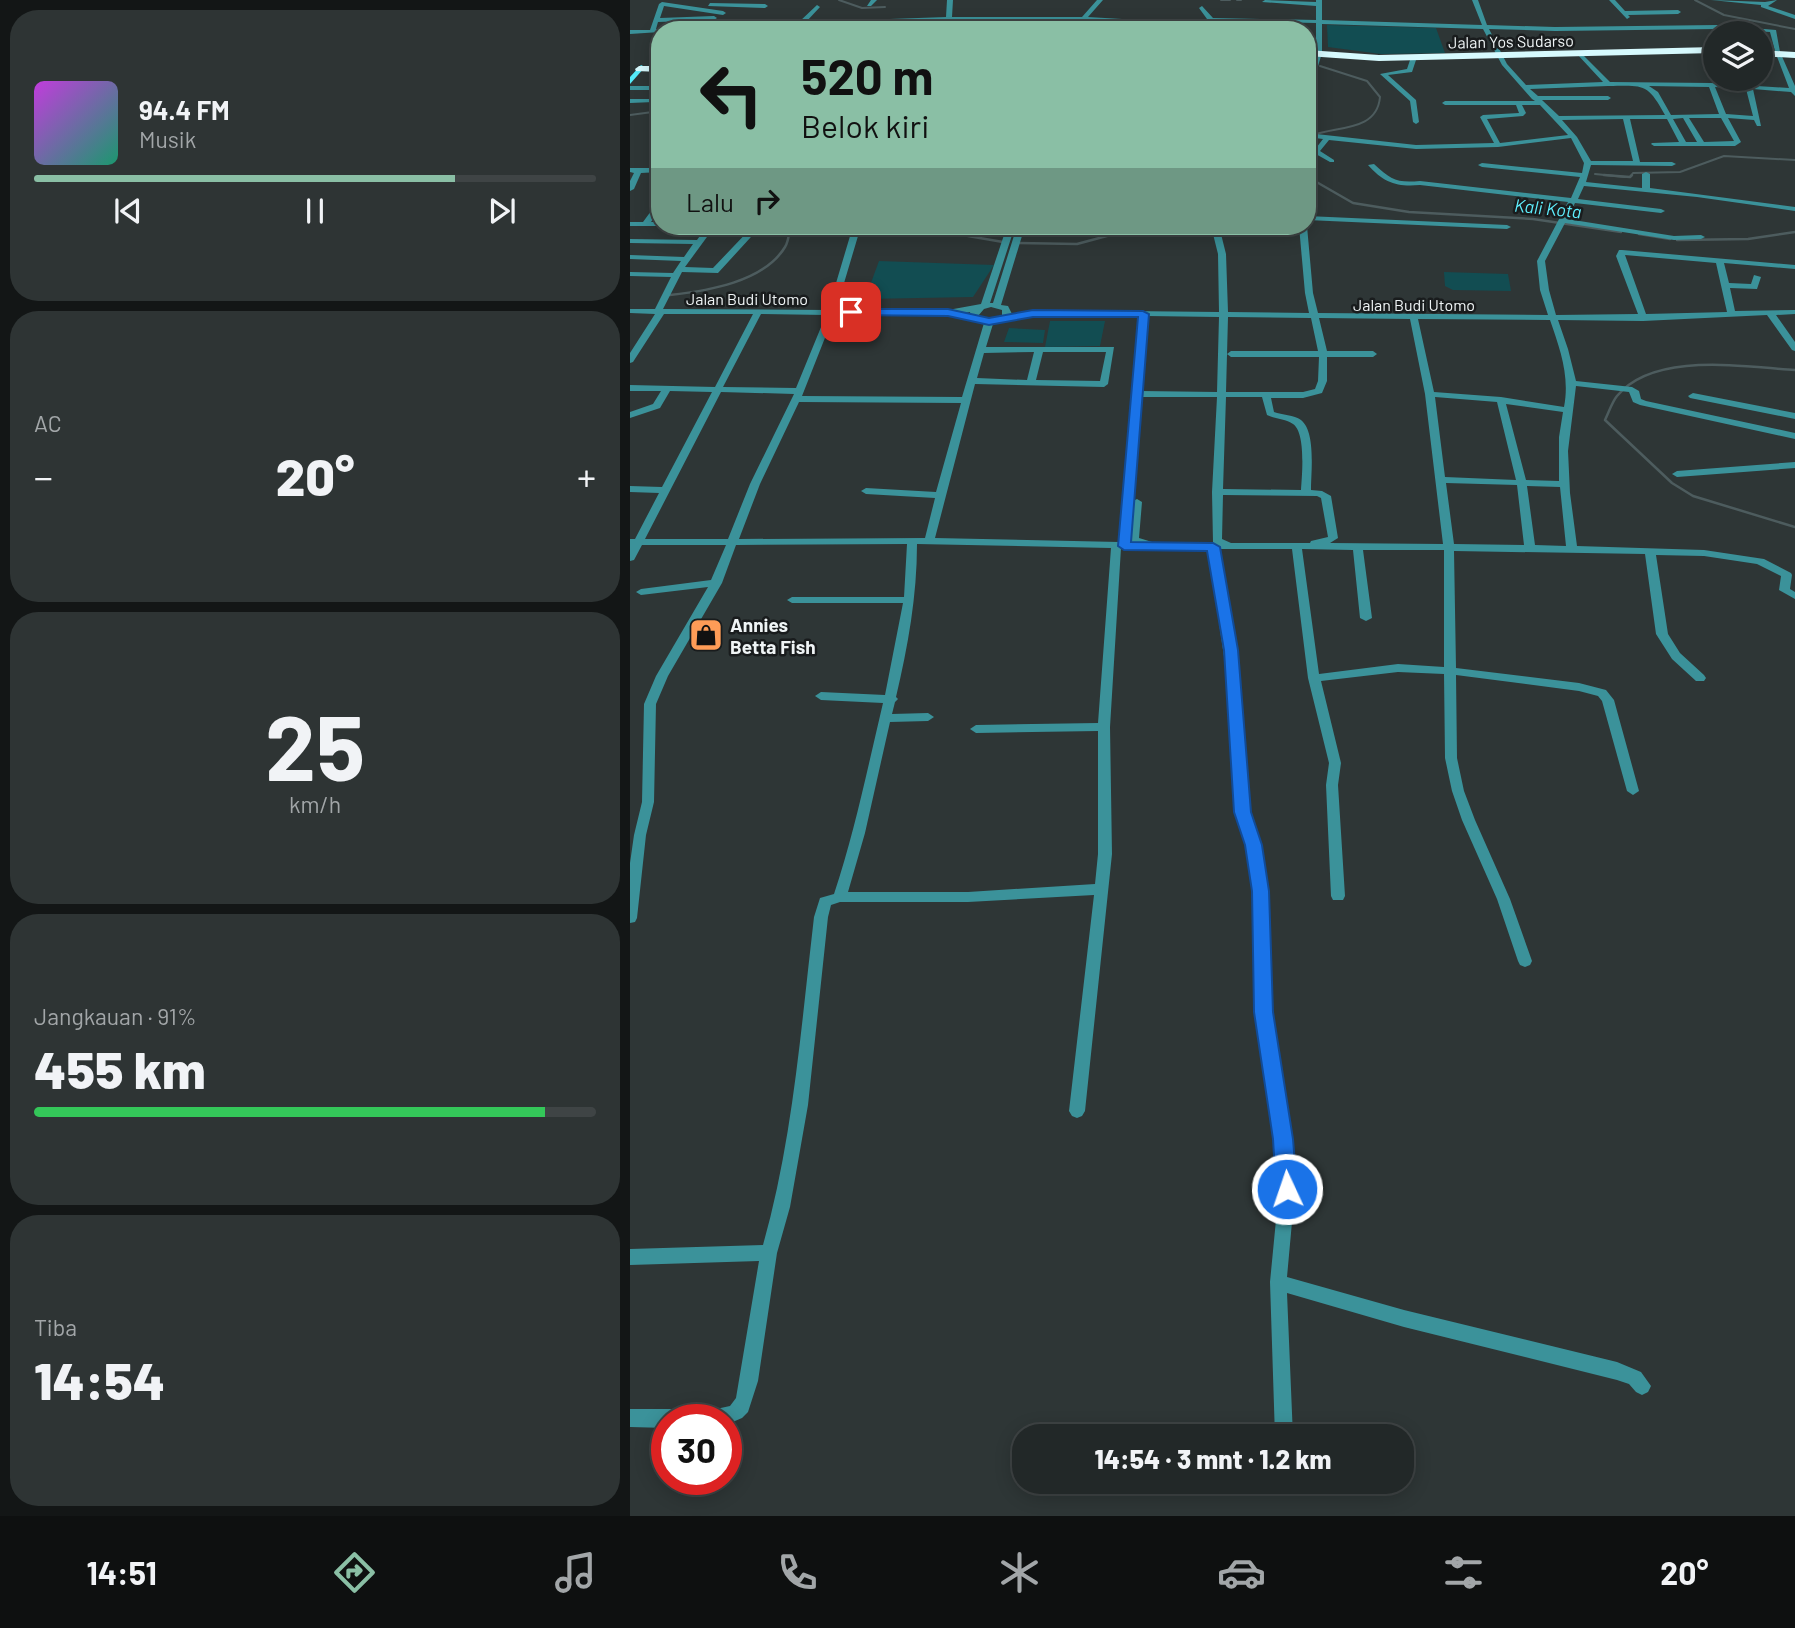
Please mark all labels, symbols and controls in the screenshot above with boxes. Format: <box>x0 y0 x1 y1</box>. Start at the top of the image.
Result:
map controls <box>1703 21 1773 91</box>
button: layers <box>1703 21 1773 91</box>
street label: Jalan Yos Sudarso <box>1448 30 1574 52</box>
text: 520 m <box>801 46 934 105</box>
icon: left <box>686 49 777 140</box>
text: 94.4 FM <box>139 94 230 125</box>
text: Belok kiri <box>801 106 929 144</box>
text: Musik <box>139 125 196 153</box>
icon: right <box>748 182 786 220</box>
text: Lalu <box>686 186 734 217</box>
icon: previous <box>109 192 147 230</box>
icon: pause <box>296 192 334 230</box>
icon: next <box>483 192 521 230</box>
water label: Kali Kota <box>1513 194 1583 222</box>
pin <box>821 282 881 342</box>
street label: Jalan Budi Utomo <box>686 289 808 308</box>
icon: arrive <box>832 293 870 331</box>
street label: Jalan Budi Utomo <box>1353 295 1475 314</box>
text: AC <box>34 409 62 437</box>
text: 20° <box>276 444 354 506</box>
text: − <box>34 453 53 499</box>
text: + <box>577 453 596 499</box>
place label: Annies Betta Fish <box>730 613 816 658</box>
shop icon: Annies Betta Fish <box>687 616 725 654</box>
text: 25 <box>265 690 365 799</box>
text: km/h <box>289 790 341 818</box>
text: Jangkauan · 91% <box>34 1002 196 1030</box>
text: 455 km <box>34 1037 206 1099</box>
position arrow <box>1250 1152 1324 1226</box>
text: Tiba <box>34 1313 77 1341</box>
text: 14:54 <box>34 1348 165 1410</box>
speed limit sign: 30 <box>651 1404 742 1495</box>
text: 14:54 · 3 mnt · 1.2 km <box>1095 1443 1331 1474</box>
icon: directions <box>330 1548 379 1597</box>
icon: music <box>551 1548 600 1597</box>
icon: phone <box>773 1548 822 1597</box>
icon: climate <box>995 1548 1044 1597</box>
icon: car <box>1217 1548 1266 1597</box>
icon: filters <box>1439 1548 1488 1597</box>
text: 14:51 <box>86 1553 157 1591</box>
text: 20° <box>1660 1553 1709 1591</box>

